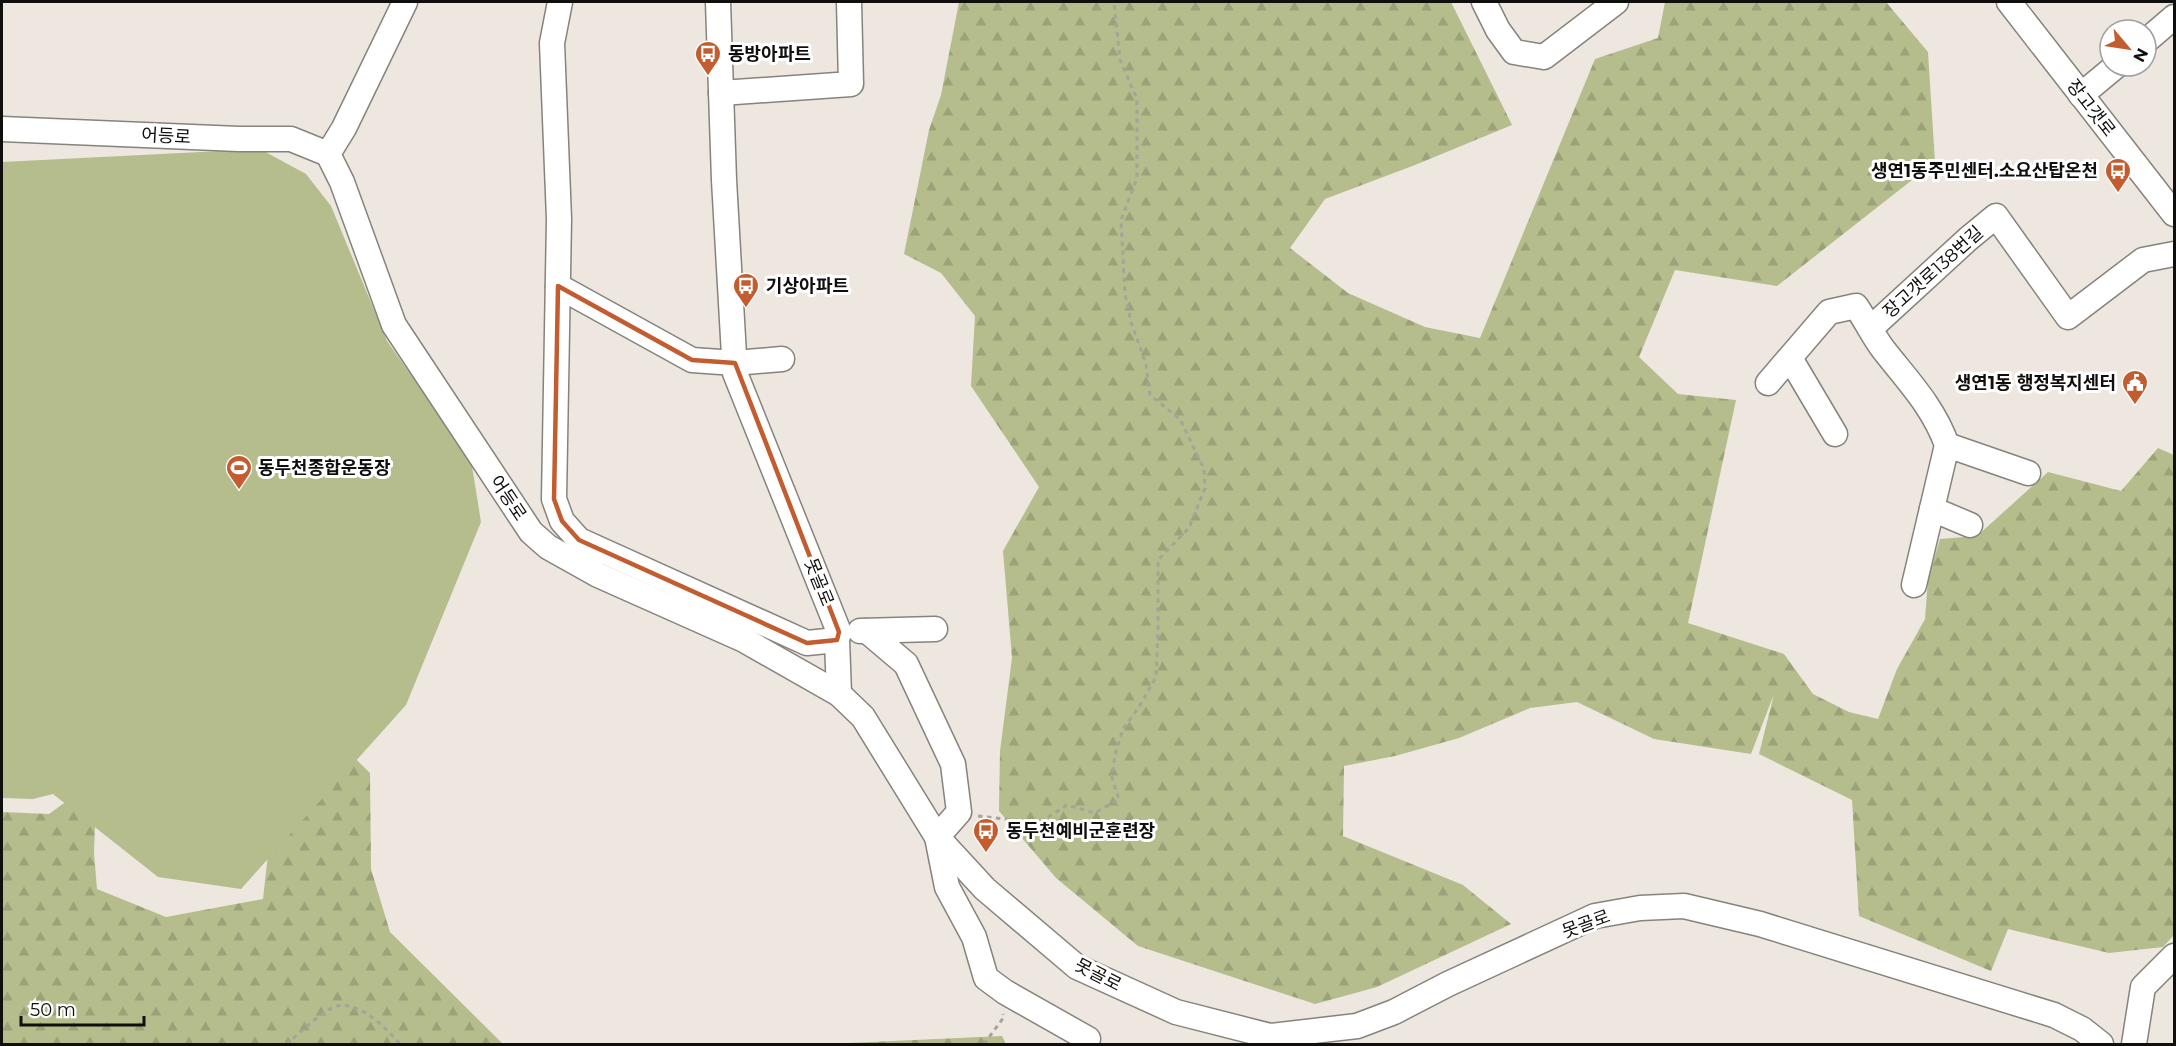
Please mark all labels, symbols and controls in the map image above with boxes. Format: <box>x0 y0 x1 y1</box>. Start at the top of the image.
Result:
north arrow <box>2098 18 2158 78</box>
bus stop icon: 동방아파트 <box>693 39 723 77</box>
place label: 동방아파트 <box>728 43 811 65</box>
text: N <box>2129 45 2152 65</box>
street label: 장고갯로 <box>2062 75 2120 141</box>
street label: 어등로 <box>141 124 191 148</box>
bus stop icon: 생연1동주민센터.소요산탑온천 <box>2103 156 2133 194</box>
place label: 생연1동주민센터.소요산탑온천 <box>1871 160 2098 182</box>
street label: 장고갯로138번길 <box>1878 221 1988 323</box>
bus stop icon: 기상아파트 <box>731 271 761 309</box>
place label: 기상아파트 <box>766 275 849 297</box>
public building icon: 생연1동 행정복지센터 <box>2120 368 2150 406</box>
place label: 생연1동 행정복지센터 <box>1955 372 2116 394</box>
sports icon: 동두천종합운동장 <box>224 453 254 491</box>
place label: 동두천종합운동장 <box>258 457 391 479</box>
street label: 어등로 <box>485 471 531 525</box>
street label: 못골로 <box>799 555 839 609</box>
bus stop icon: 동두천예비군훈련장 <box>971 816 1001 854</box>
place label: 동두천예비군훈련장 <box>1006 820 1155 842</box>
street label: 못골로 <box>1559 905 1613 943</box>
street label: 못골로 <box>1071 954 1125 996</box>
scale bar <box>21 989 144 1027</box>
text: 50 m <box>30 999 76 1021</box>

